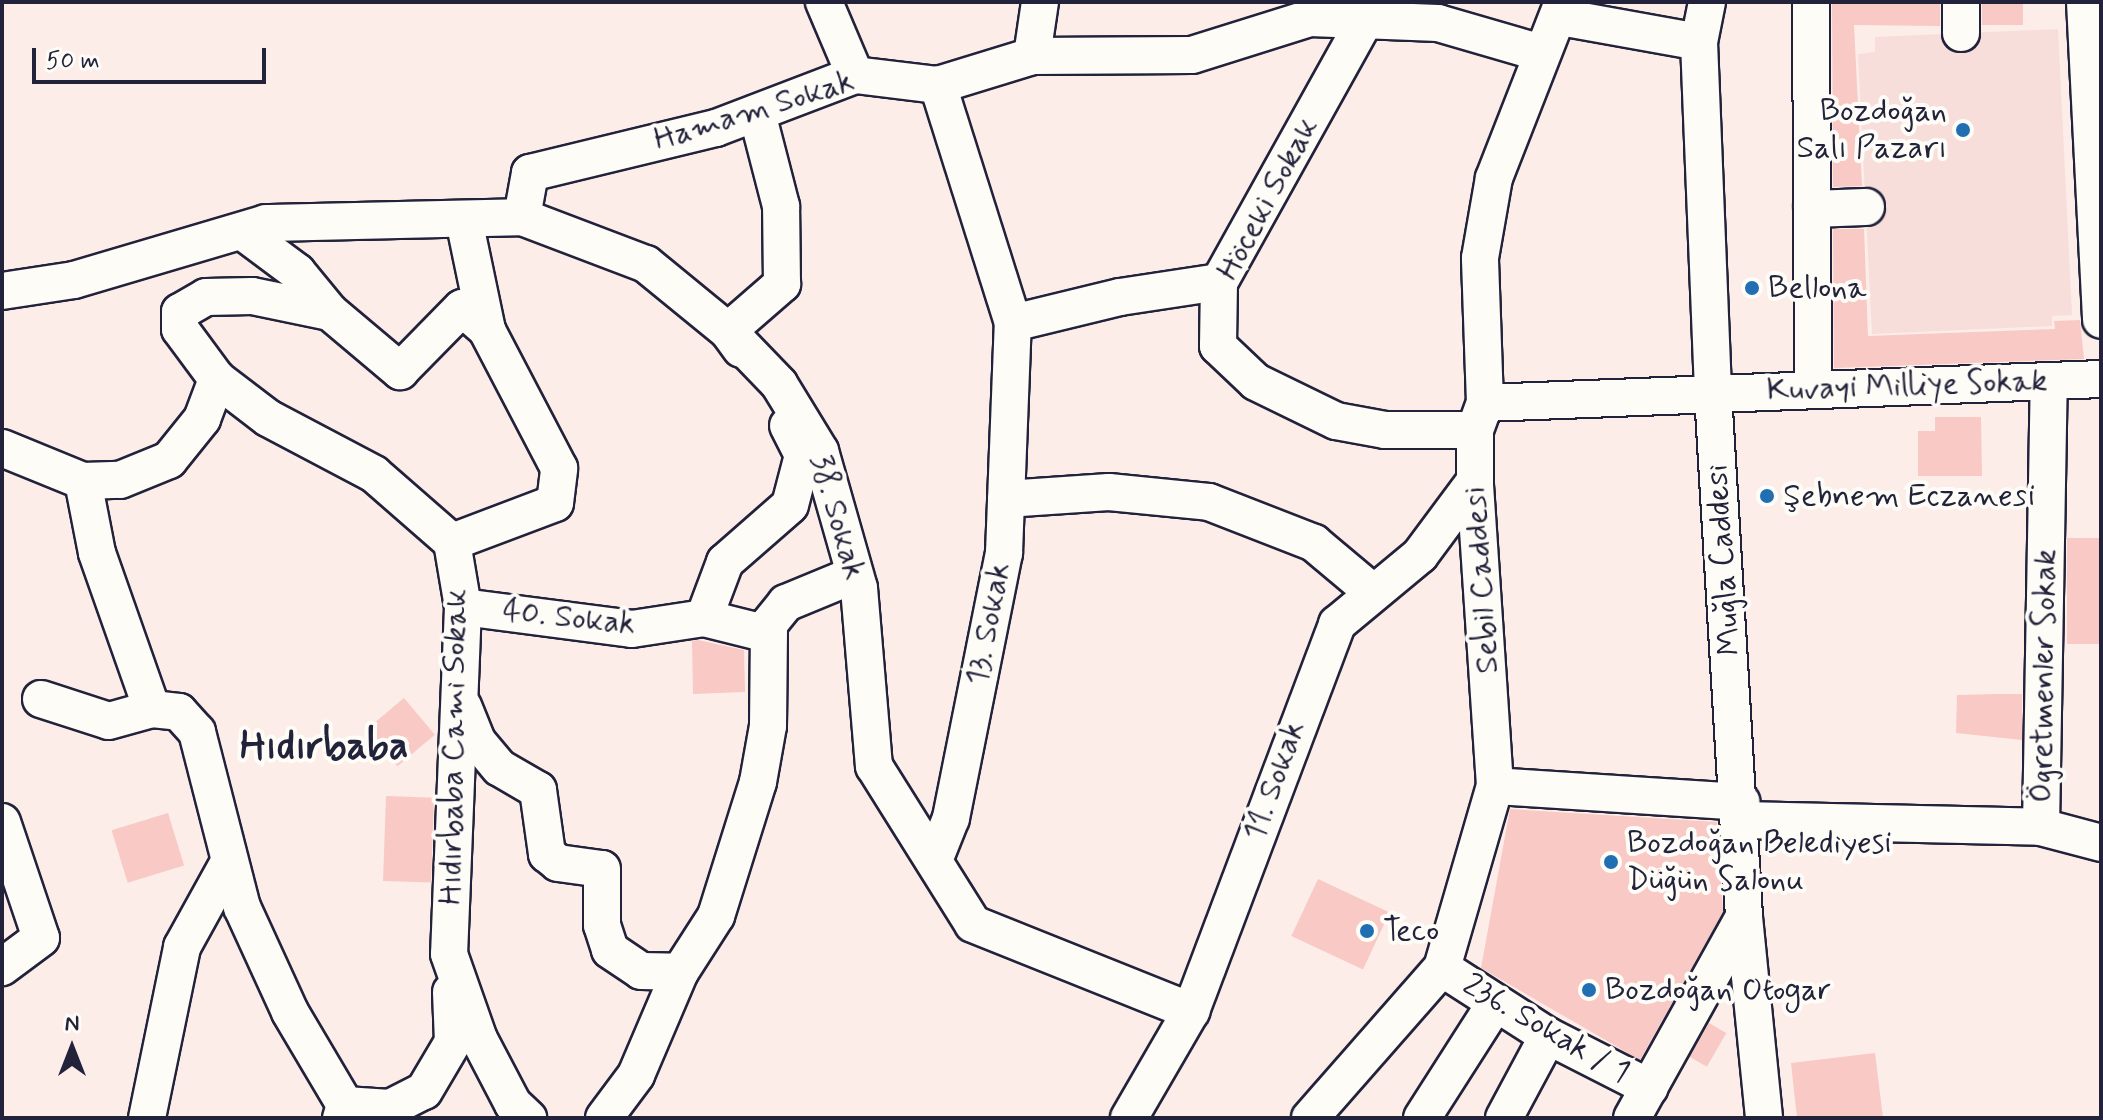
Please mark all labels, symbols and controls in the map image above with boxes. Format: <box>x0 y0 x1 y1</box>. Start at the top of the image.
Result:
scale bar <box>36 32 270 82</box>
text: 50 m <box>46 46 100 77</box>
street label: Hamam Sokak <box>649 62 859 160</box>
place label: Bozdoğan Salı Pazarı <box>1796 93 1947 168</box>
street label: Höceki Sokak <box>1209 111 1327 287</box>
marker: Bozdoğan Salı Pazarı <box>1954 121 1972 139</box>
place label: Bellona <box>1768 269 1867 307</box>
marker: Bellona <box>1743 279 1761 297</box>
street label: Kuvayi Milliye Sokak <box>1766 362 2048 410</box>
street label: 38. Sokak <box>801 450 873 584</box>
street label: Muğla Caddesi <box>1698 460 1750 660</box>
place label: Şebnem Eczanesi <box>1783 477 2035 515</box>
street label: Sebil Caddesi <box>1456 487 1508 673</box>
marker: Şebnem Eczanesi <box>1758 487 1776 505</box>
street label: Ögretmenler Sokak <box>2023 547 2065 805</box>
street label: 13. Sokak <box>958 559 1020 689</box>
street label: Hıdırbaba Cami Sokak <box>432 592 476 902</box>
street label: 40. Sokak <box>501 592 637 644</box>
street label: 11. Sokak <box>1236 716 1314 846</box>
district label: Hıdırbaba <box>240 723 408 771</box>
place label: Bozdoğan Belediyesi Düğün Salonu <box>1627 825 1899 900</box>
marker: Bozdoğan Belediyesi Düğün Salonu <box>1602 853 1620 871</box>
place label: Teco <box>1383 912 1439 950</box>
marker: Teco <box>1358 922 1376 940</box>
street label: 236. Sokak / 1 <box>1456 966 1636 1092</box>
place label: Bozdoğan Otogar <box>1605 971 1842 1009</box>
marker: Bozdoğan Otogar <box>1580 981 1598 999</box>
north arrow <box>32 1008 112 1088</box>
text: N <box>65 1010 79 1038</box>

